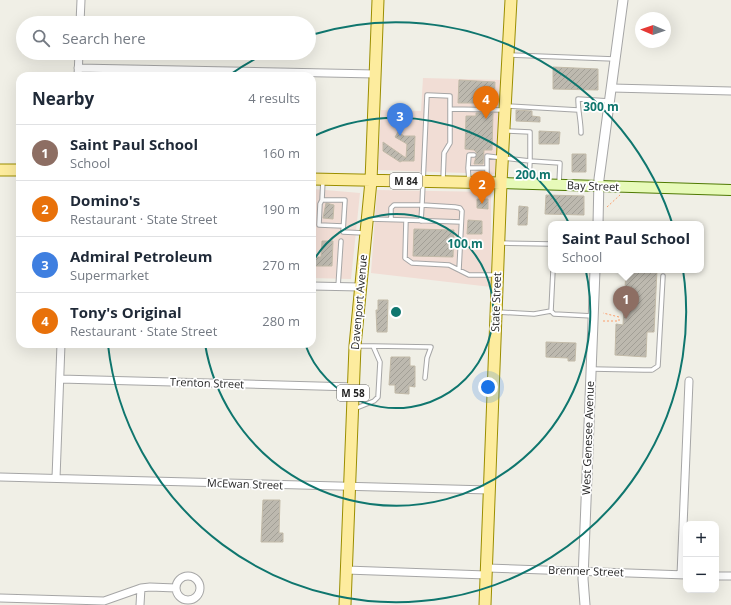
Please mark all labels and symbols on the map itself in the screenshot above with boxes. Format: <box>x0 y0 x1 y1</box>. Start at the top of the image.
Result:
north arrow <box>635 12 671 48</box>
pin: 4 <box>473 86 499 119</box>
text: 300 m <box>583 98 619 115</box>
pin: 3 <box>387 103 413 136</box>
text: 200 m <box>515 166 551 183</box>
pin: 2 <box>469 171 495 204</box>
road number: M 84 <box>390 173 422 189</box>
street label: Bay Street <box>567 177 619 194</box>
text: 100 m <box>447 235 483 252</box>
street label: Davenport Avenue <box>347 254 370 350</box>
street label: State Street <box>487 272 504 332</box>
pin: 1 <box>613 286 639 319</box>
centre of rings <box>389 305 403 319</box>
street label: Trenton Street <box>170 374 245 391</box>
your location <box>478 377 498 397</box>
street label: West Genesee Avenue <box>578 381 597 495</box>
road number: M 58 <box>337 385 369 401</box>
street label: McEwan Street <box>207 475 283 492</box>
street label: Brenner Street <box>548 562 624 579</box>

